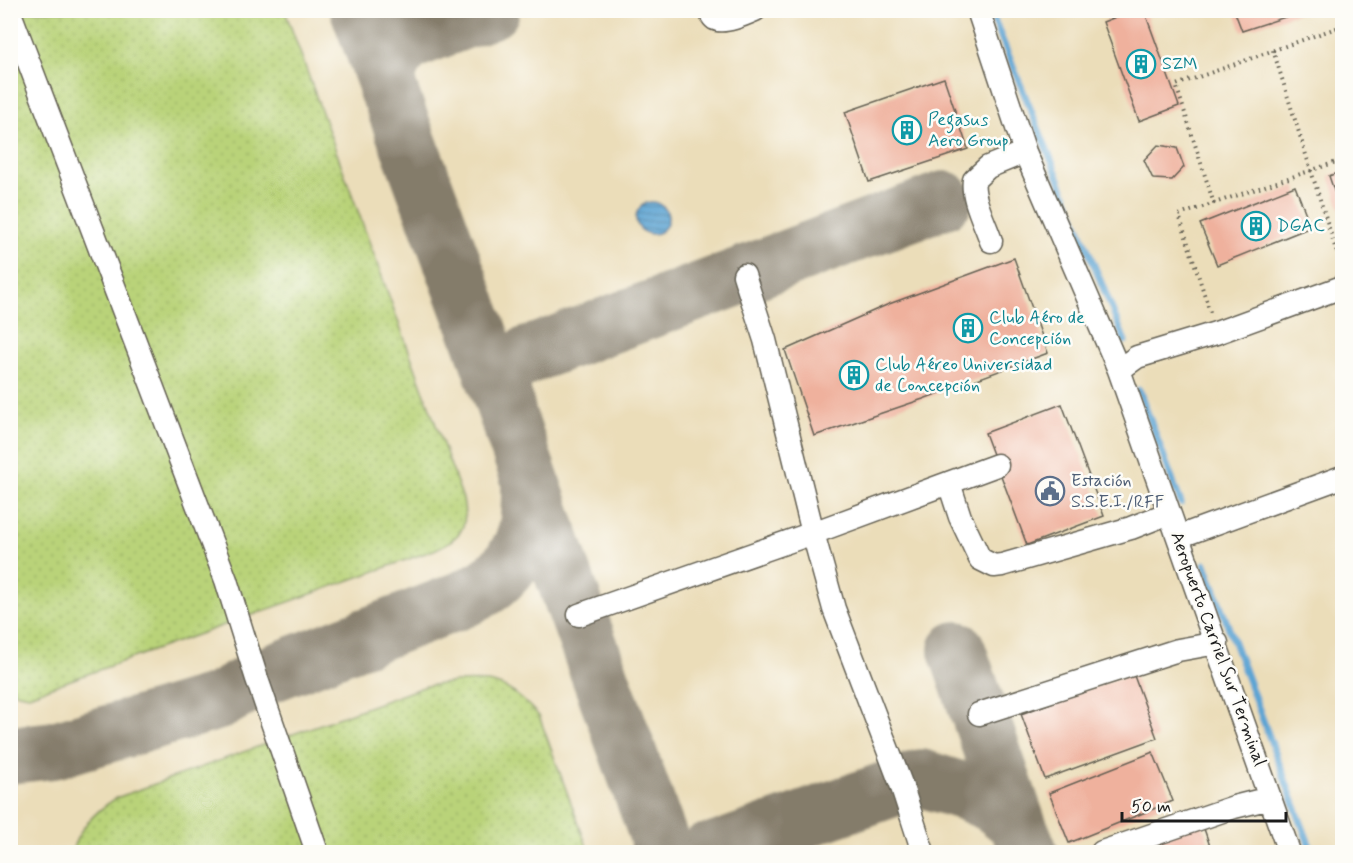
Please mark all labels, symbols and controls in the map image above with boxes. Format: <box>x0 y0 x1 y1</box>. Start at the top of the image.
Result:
building icon: SZM <box>1125 48 1157 80</box>
place label: SZM <box>1162 52 1198 76</box>
place label: Pegasus Aero Group <box>928 108 1009 153</box>
building icon: Pegasus Aero Group <box>891 114 923 146</box>
building icon: DGAC <box>1240 210 1272 242</box>
place label: DGAC <box>1277 214 1325 238</box>
place label: Club Aéro de Concepción <box>989 306 1085 351</box>
building icon: Club Aéro de Concepción <box>952 312 984 344</box>
place label: Club Aéreo Universidad de Concepción <box>875 353 1052 398</box>
building icon: Club Aéreo Universidad de Concepción <box>838 359 870 391</box>
place label: Estación S.S.E.I./RFF <box>1071 469 1164 514</box>
public building icon: Estación S.S.E.I./RFF <box>1034 475 1066 507</box>
street label: Aeropuerto Carriel Sur Terminal <box>1164 528 1272 770</box>
scale bar <box>1122 785 1286 823</box>
text: 50 m <box>1131 795 1171 819</box>

